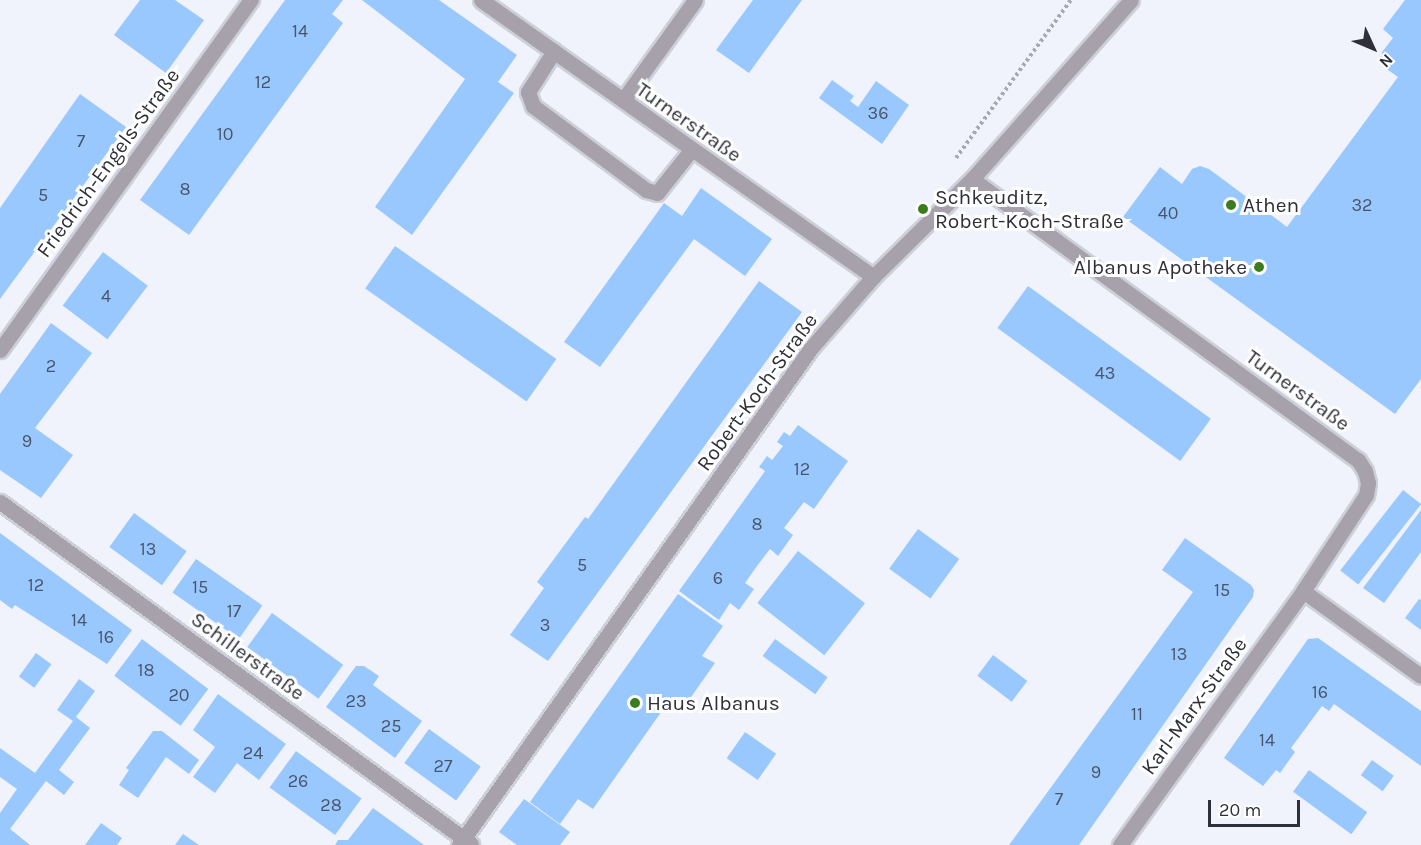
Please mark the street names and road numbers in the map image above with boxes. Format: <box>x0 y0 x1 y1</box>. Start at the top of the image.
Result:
street label: Friedrich-Engels-Straße <box>31 64 185 262</box>
street label: Turnerstraße <box>632 77 746 167</box>
street label: Robert-Koch-Straße <box>691 308 823 476</box>
street label: Turnerstraße <box>1241 344 1355 436</box>
street label: Schillerstraße <box>186 606 310 706</box>
street label: Karl-Marx-Straße <box>1136 632 1252 780</box>

